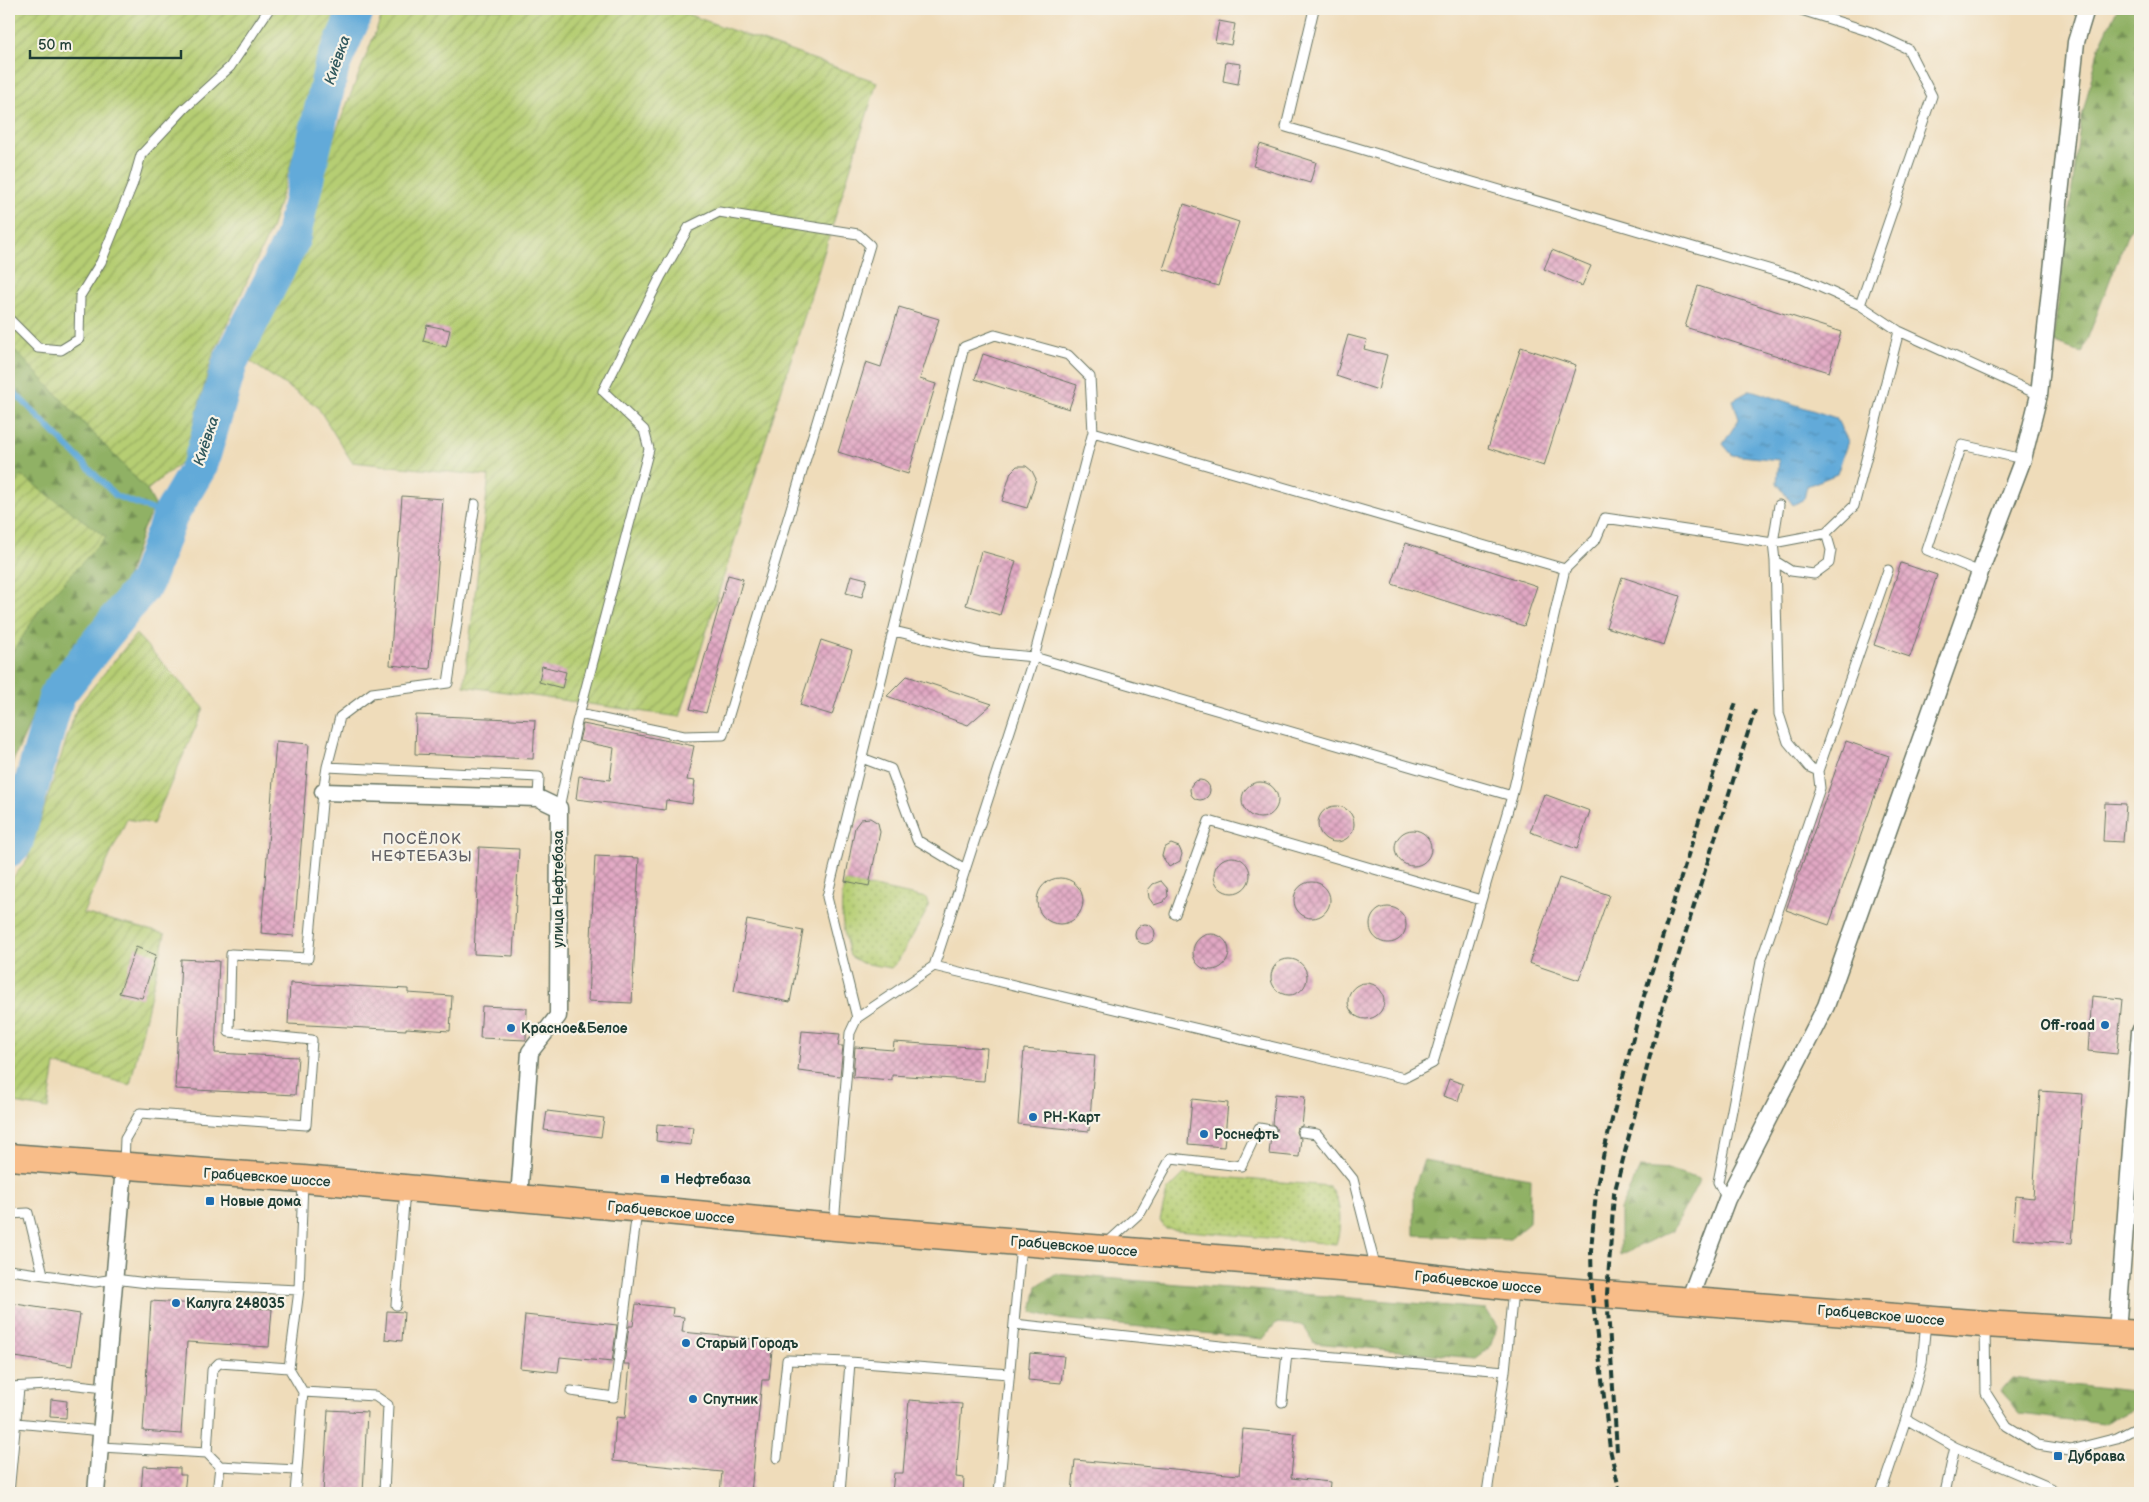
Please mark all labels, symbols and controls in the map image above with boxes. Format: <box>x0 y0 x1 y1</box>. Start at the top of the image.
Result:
scale bar <box>30 28 181 60</box>
water label: Киёвка <box>320 33 355 87</box>
text: 50 m <box>38 36 72 55</box>
water label: Киёвка <box>190 414 223 468</box>
district label: ПОСЁЛОК НЕФТЕБАЗЫ <box>371 830 473 866</box>
street label: улица Нефтебаза <box>550 830 567 948</box>
place label: Off-road <box>2040 1017 2095 1034</box>
marker: Off-road <box>2099 1019 2111 1031</box>
place label: Красное&Белое <box>521 1020 628 1037</box>
marker: Красное&Белое <box>505 1022 517 1034</box>
place label: РН-Карт <box>1043 1109 1101 1126</box>
marker: РН-Карт <box>1027 1111 1039 1123</box>
place label: Роснефть <box>1214 1126 1280 1143</box>
marker: Роснефть <box>1198 1128 1210 1140</box>
street label: Грабцевское шоссе <box>203 1165 331 1190</box>
place label: Нефтебаза <box>675 1171 752 1188</box>
marker: Нефтебаза <box>659 1173 671 1185</box>
place label: Новые дома <box>220 1193 302 1210</box>
marker: Новые дома <box>204 1195 216 1207</box>
street label: Грабцевское шоссе <box>607 1197 735 1228</box>
street label: Грабцевское шоссе <box>1010 1232 1138 1261</box>
street label: Грабцевское шоссе <box>1414 1267 1542 1298</box>
place label: Калуга 248035 <box>186 1295 285 1312</box>
marker: Калуга 248035 <box>170 1297 182 1309</box>
street label: Грабцевское шоссе <box>1817 1301 1945 1330</box>
place label: Старый Городъ <box>696 1335 798 1352</box>
marker: Старый Городъ <box>680 1337 692 1349</box>
place label: Спутник <box>703 1391 758 1408</box>
marker: Спутник <box>687 1393 699 1405</box>
place label: Дубрава <box>2068 1448 2126 1465</box>
marker: Дубрава <box>2052 1450 2064 1462</box>

